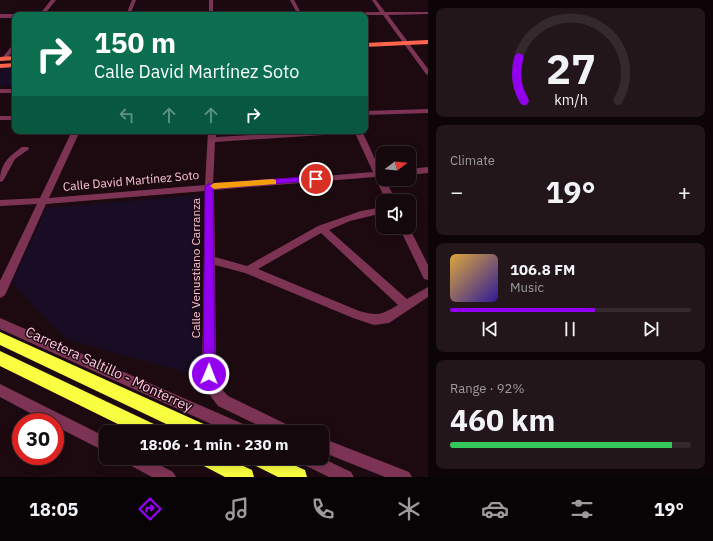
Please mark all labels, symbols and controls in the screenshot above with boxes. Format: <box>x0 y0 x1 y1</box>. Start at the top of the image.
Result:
text: 150 m <box>94 24 176 61</box>
icon: right <box>28 28 80 80</box>
text: 27 <box>546 40 595 94</box>
text: Calle David Martínez Soto <box>94 60 299 83</box>
text: km/h <box>554 89 587 108</box>
icon: left <box>116 104 138 126</box>
icon: ahead <box>158 104 180 126</box>
icon: ahead <box>200 104 222 126</box>
icon: right <box>242 104 264 126</box>
north arrow <box>376 146 416 186</box>
map controls <box>376 146 416 234</box>
text: Climate <box>450 152 495 169</box>
pin <box>299 162 333 196</box>
street label: Calle David Martínez Soto <box>62 167 200 194</box>
icon: arrive <box>305 168 327 190</box>
text: 19° <box>545 172 596 211</box>
text: − <box>450 177 463 206</box>
text: + <box>678 177 691 206</box>
button: sound <box>376 194 416 234</box>
street label: Calle Venustiano Carranza <box>188 197 203 338</box>
text: 106.8 FM <box>510 260 575 279</box>
text: Music <box>510 279 544 296</box>
icon: previous <box>479 318 501 340</box>
icon: pause <box>559 318 581 340</box>
icon: next <box>640 318 662 340</box>
street label: Carretera Saltillo - Monterrey <box>23 322 195 416</box>
position arrow <box>188 353 230 395</box>
text: Range · 92% <box>450 380 524 397</box>
text: 460 km <box>450 400 555 439</box>
speed limit sign: 30 <box>12 413 64 465</box>
text: 18:06 · 1 min · 230 m <box>140 435 288 454</box>
icon: directions <box>136 495 164 523</box>
icon: music <box>223 495 251 523</box>
icon: phone <box>309 495 337 523</box>
icon: climate <box>395 495 423 523</box>
icon: car <box>481 495 509 523</box>
icon: filters <box>568 495 596 523</box>
text: 18:05 <box>29 498 78 521</box>
text: 19° <box>654 498 684 521</box>

